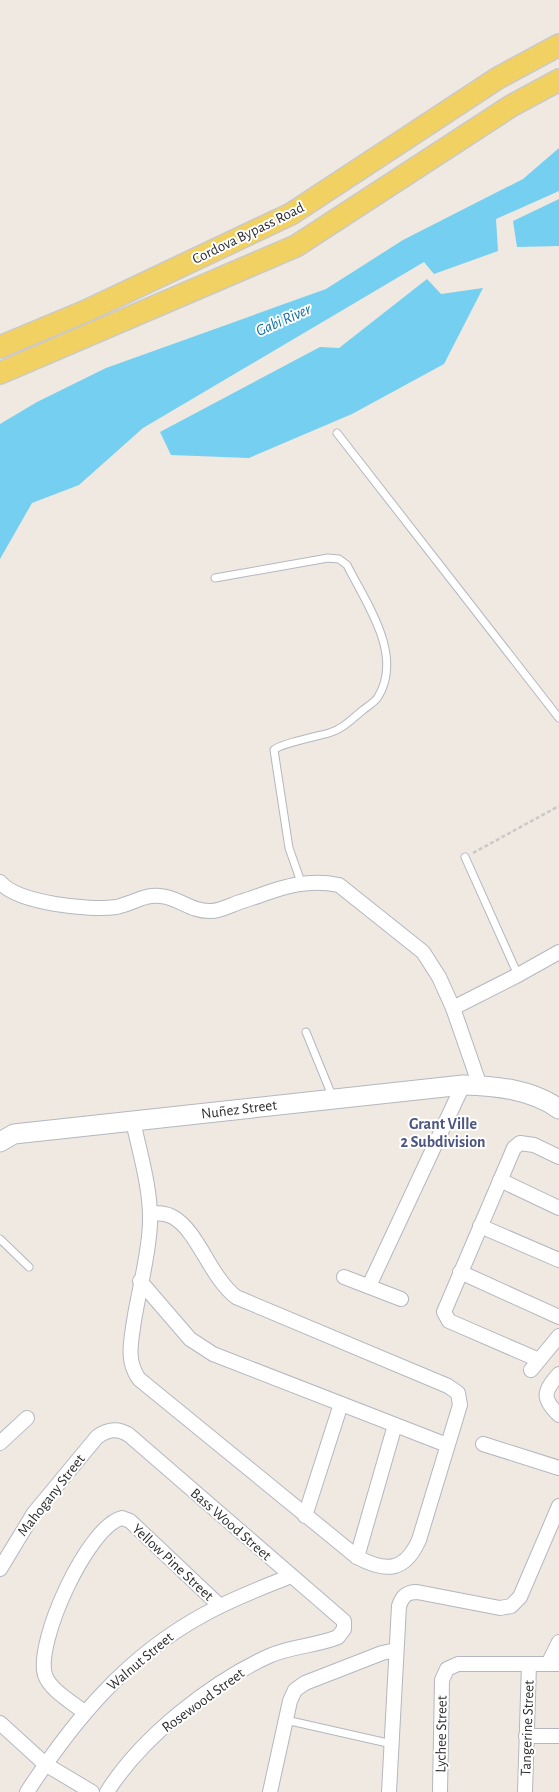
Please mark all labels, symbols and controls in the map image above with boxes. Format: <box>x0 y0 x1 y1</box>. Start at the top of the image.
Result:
street label: Cordova Bypass Road <box>190 200 307 267</box>
water label: Gabi River <box>254 300 314 339</box>
street label: Nuñez Street <box>200 1097 278 1122</box>
district label: Grant Ville 2 Subdivision <box>400 1116 486 1150</box>
street label: Mahogany Street <box>15 1451 88 1539</box>
street label: Bass Wood Street <box>187 1485 274 1563</box>
street label: Yellow Pine Street <box>129 1521 216 1604</box>
street label: Walnut Street <box>104 1629 176 1693</box>
street label: Rosewood Street <box>159 1665 247 1735</box>
street label: Tangerine Street <box>518 1680 537 1776</box>
street label: Lychee Street <box>433 1695 450 1773</box>

